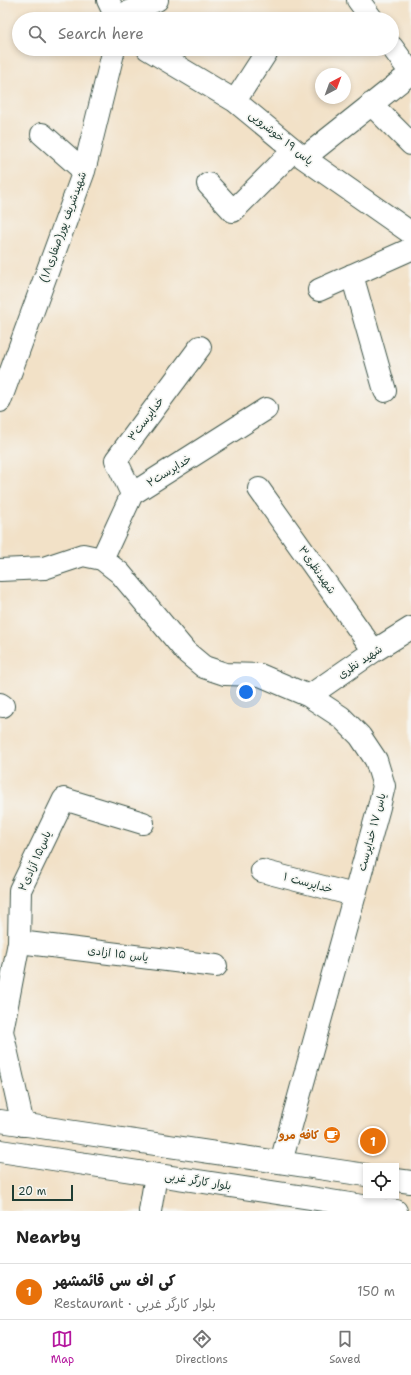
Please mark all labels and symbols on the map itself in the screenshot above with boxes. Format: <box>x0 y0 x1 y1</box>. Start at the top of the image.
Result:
north arrow <box>315 68 351 104</box>
street label: یاس ۱۹ خوشرویی <box>246 107 316 169</box>
street label: شهیدشریف پور(صفاری۱۸) <box>36 169 90 285</box>
street label: خداپرست۳ <box>124 394 168 444</box>
street label: خداپرست۲ <box>144 451 194 491</box>
street label: شهیدنظری۳ <box>295 543 339 597</box>
street label: شهید نظری <box>335 642 385 682</box>
your location <box>236 682 256 702</box>
street label: یاس ۱۷ خداپرست <box>354 791 390 873</box>
street label: یاس۱۵ آزادی۲ <box>15 828 55 894</box>
street label: خداپرست ۱ <box>282 869 334 897</box>
street label: یاس ۱۵ ازادی <box>87 943 149 965</box>
cafe icon: کافه مرو <box>322 1125 342 1145</box>
pin: 1 <box>360 1126 386 1156</box>
place label: کافه مرو <box>278 1128 319 1143</box>
street label: بلوار کارگر غربی <box>164 1168 232 1194</box>
scale bar <box>12 1183 73 1202</box>

